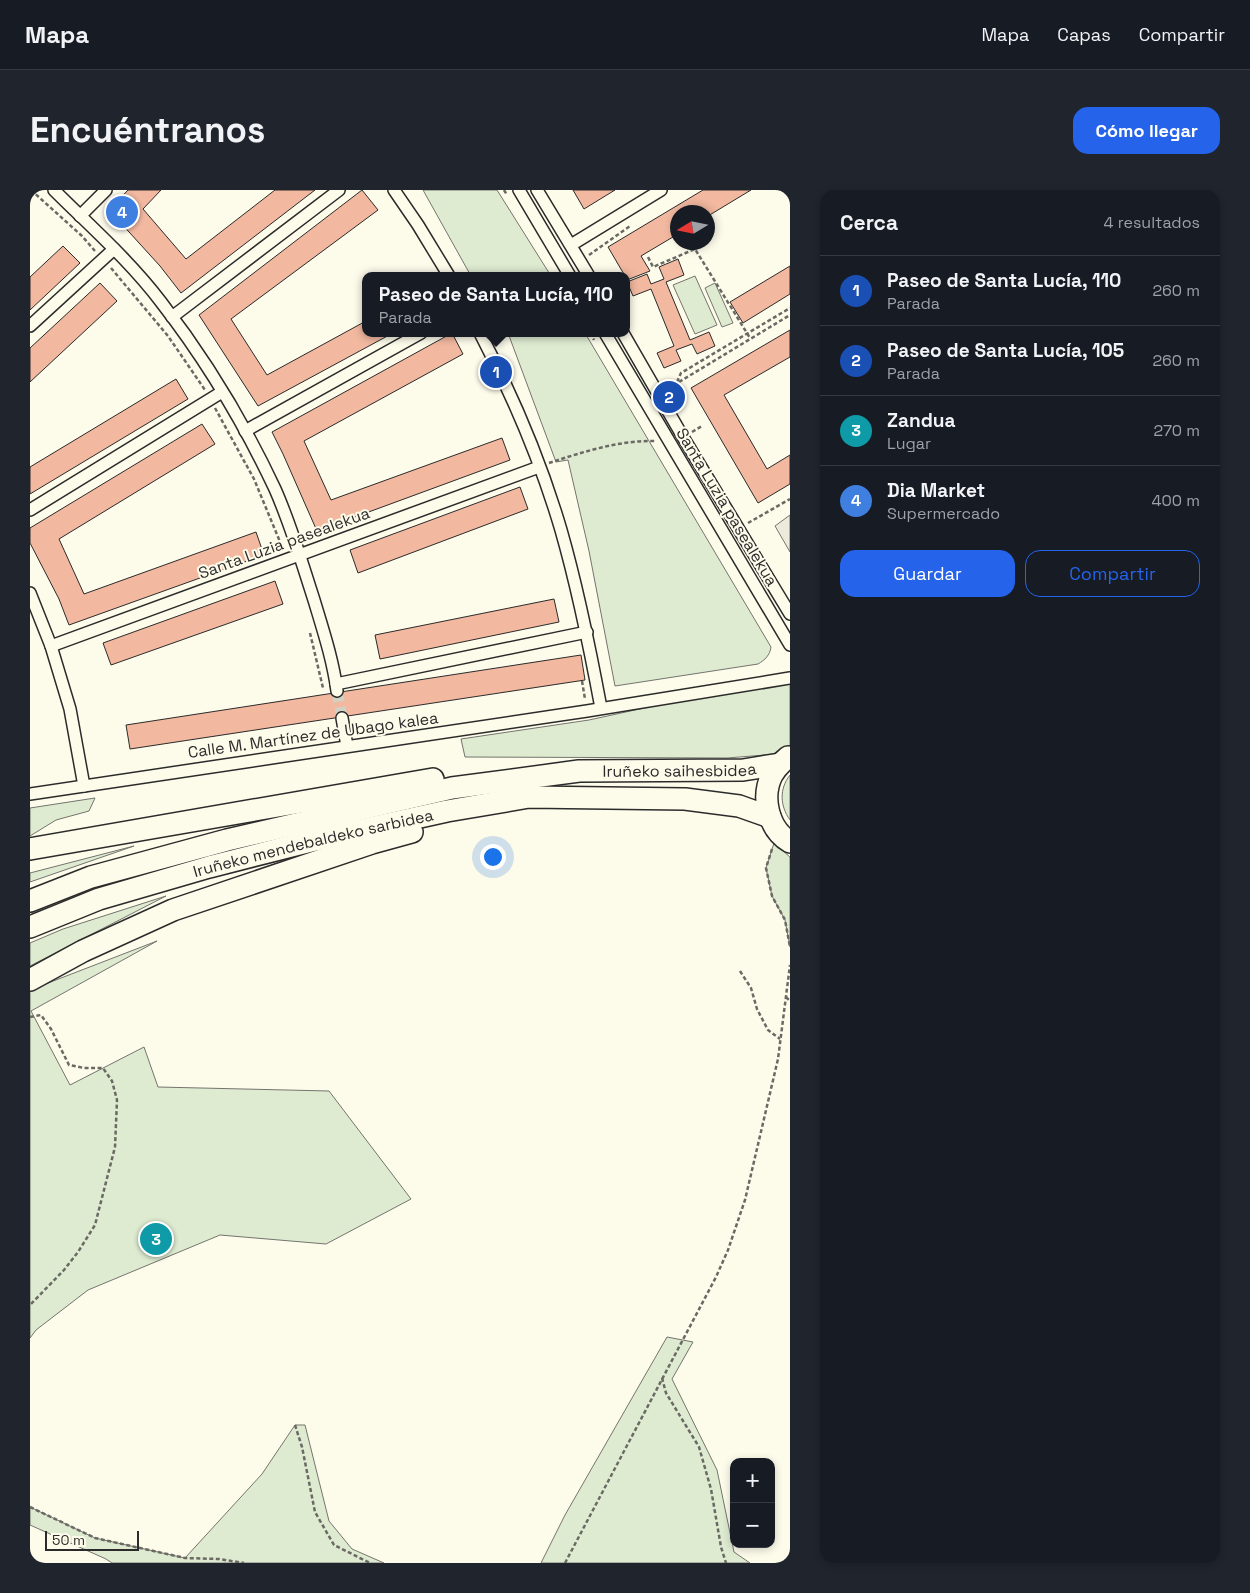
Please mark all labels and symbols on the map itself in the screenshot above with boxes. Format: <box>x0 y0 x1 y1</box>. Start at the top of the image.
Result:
pin: 4 <box>106 193 138 231</box>
north arrow <box>670 205 715 250</box>
pin: 1 <box>480 353 512 391</box>
pin: 2 <box>653 378 685 416</box>
street label: Santa Luzia pasealekua <box>671 424 783 590</box>
street label: Santa Luzia pasealekua <box>195 502 373 584</box>
street label: Calle M. Martínez de Ubago kalea <box>187 707 439 763</box>
street label: Iruñeko saihesbidea <box>603 758 758 781</box>
street label: Iruñeko mendebaldeko sarbidea <box>190 804 435 882</box>
your location <box>480 844 506 870</box>
pin: 3 <box>140 1220 172 1258</box>
scale bar <box>45 1528 139 1551</box>

